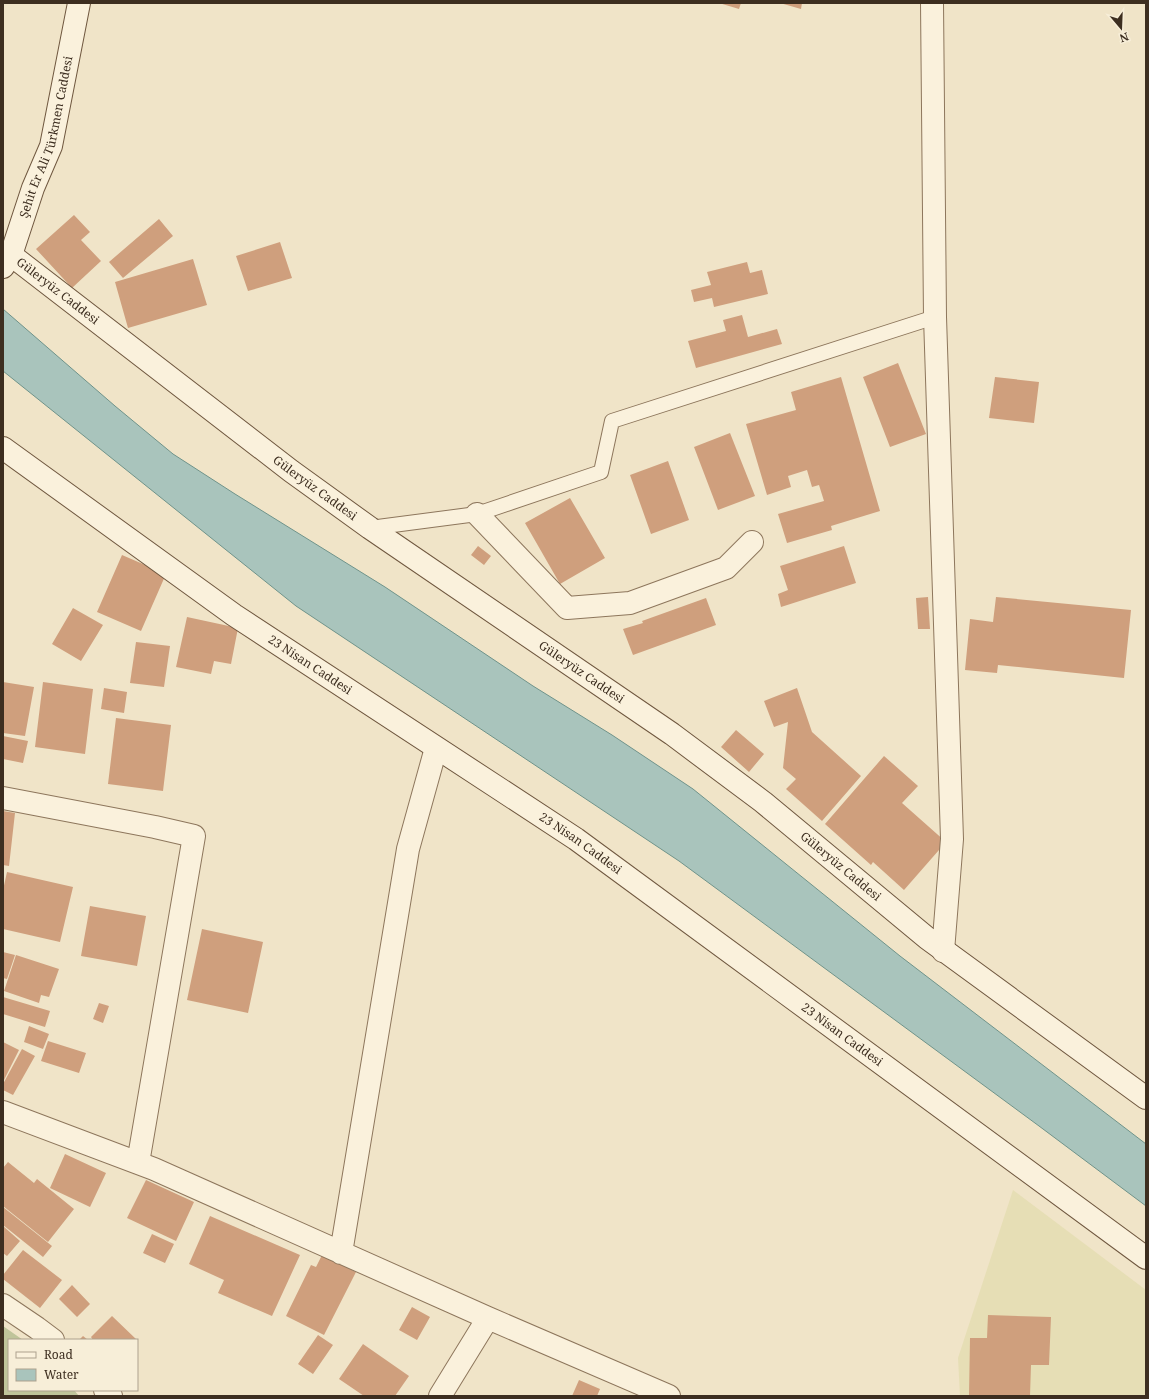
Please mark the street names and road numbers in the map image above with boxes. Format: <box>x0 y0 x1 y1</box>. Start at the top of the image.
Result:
street label: Şehit Er Ali Türkmen Caddesi <box>15 54 76 220</box>
street label: Güleryüz Caddesi <box>13 253 103 328</box>
street label: Güleryüz Caddesi <box>270 451 361 524</box>
street label: 23 Nisan Caddesi <box>265 631 356 698</box>
street label: Güleryüz Caddesi <box>536 637 628 707</box>
street label: 23 Nisan Caddesi <box>536 808 626 878</box>
street label: Güleryüz Caddesi <box>797 827 885 905</box>
street label: 23 Nisan Caddesi <box>798 998 887 1070</box>

